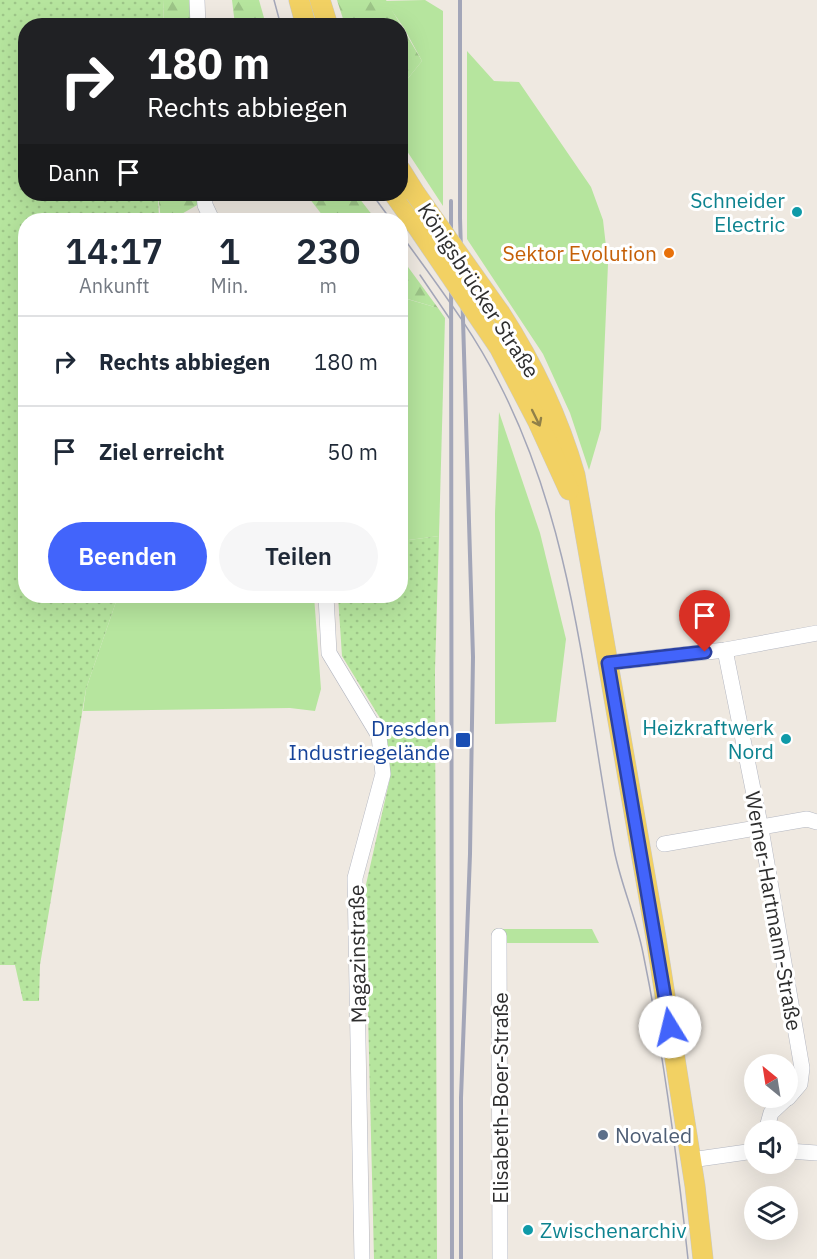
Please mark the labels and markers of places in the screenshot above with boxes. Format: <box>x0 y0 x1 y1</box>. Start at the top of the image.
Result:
place label: Schneider Electric <box>690 186 785 238</box>
marker: Schneider Electric <box>790 205 804 219</box>
place label: Sektor Evolution <box>503 239 657 267</box>
marker: Sektor Evolution <box>662 246 676 260</box>
pin <box>679 590 730 652</box>
place label: Heizkraftwerk Nord <box>642 713 774 765</box>
place label: Dresden Industriegelände <box>289 714 450 766</box>
marker: Dresden Industriegelände <box>454 731 472 749</box>
marker: Heizkraftwerk Nord <box>779 732 793 746</box>
place label: Novaled <box>615 1121 692 1149</box>
marker: Novaled <box>596 1128 610 1142</box>
place label: Zwischenarchiv <box>540 1216 687 1244</box>
marker: Zwischenarchiv <box>521 1223 535 1237</box>

